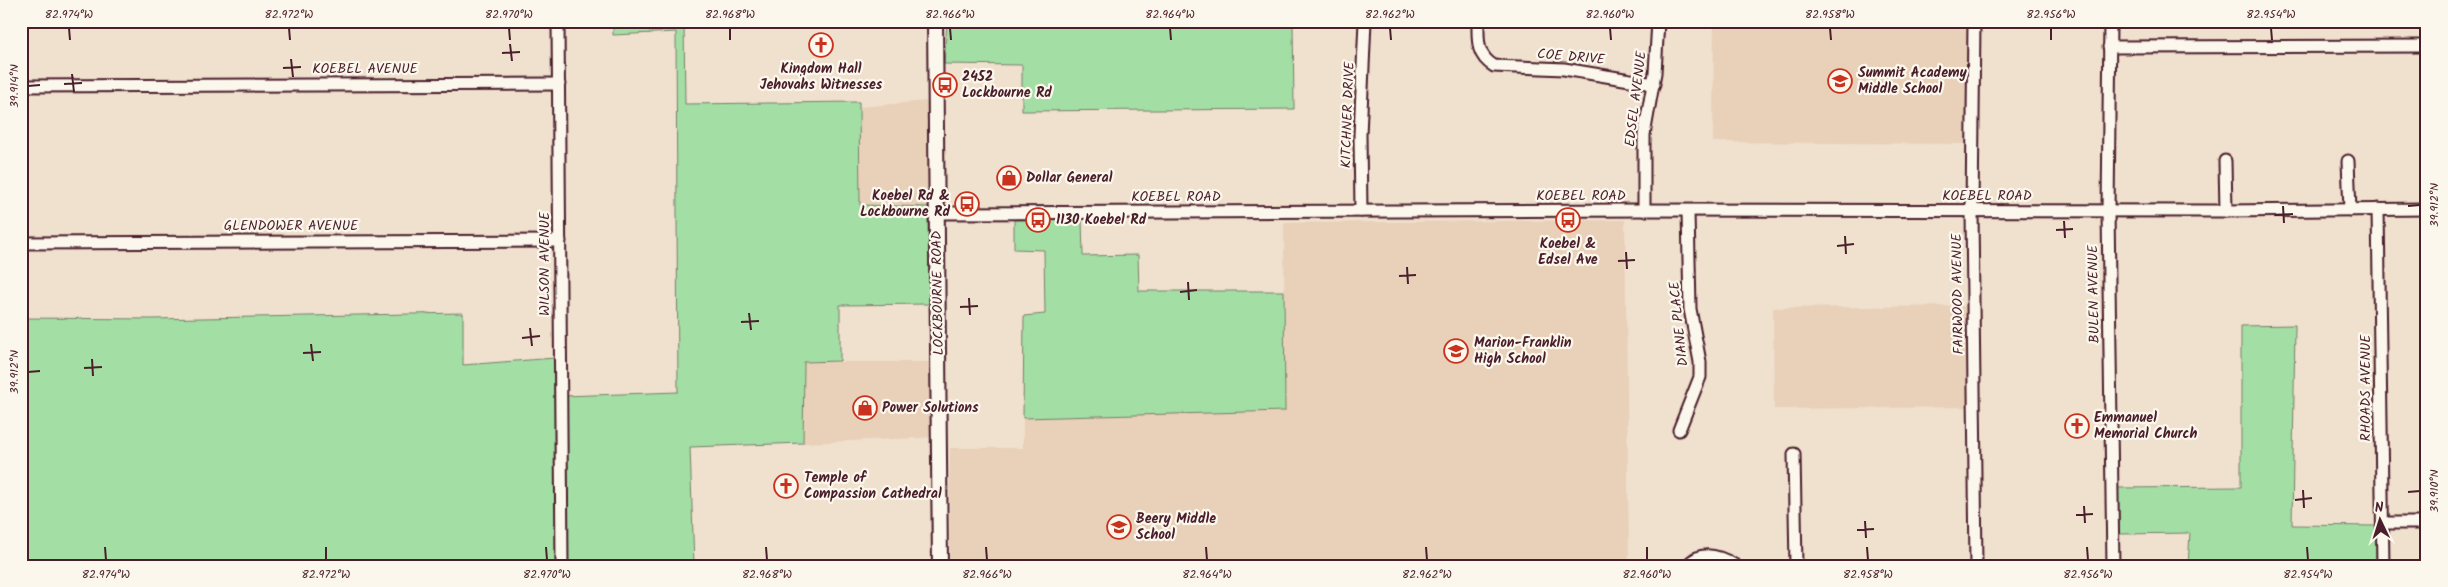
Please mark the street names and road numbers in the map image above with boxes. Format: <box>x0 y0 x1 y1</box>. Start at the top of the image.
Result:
street label: COE DRIVE <box>1536 43 1607 71</box>
street label: EDSEL AVENUE <box>1619 49 1653 148</box>
street label: KOEBEL AVENUE <box>312 58 419 80</box>
street label: KITCHNER DRIVE <box>1335 61 1361 169</box>
street label: KOEBEL ROAD <box>1536 185 1626 207</box>
street label: KOEBEL ROAD <box>1942 185 2032 207</box>
street label: KOEBEL ROAD <box>1131 186 1221 208</box>
street label: WILSON AVENUE <box>534 211 556 316</box>
street label: GLENDOWER AVENUE <box>224 215 359 237</box>
street label: LOCKBOURNE ROAD <box>926 231 950 355</box>
street label: FAIRWOOD AVENUE <box>1946 232 1970 355</box>
street label: BULEN AVENUE <box>2082 244 2106 343</box>
street label: DIANE PLACE <box>1664 280 1694 368</box>
street label: RHOADS AVENUE <box>2355 334 2377 441</box>

